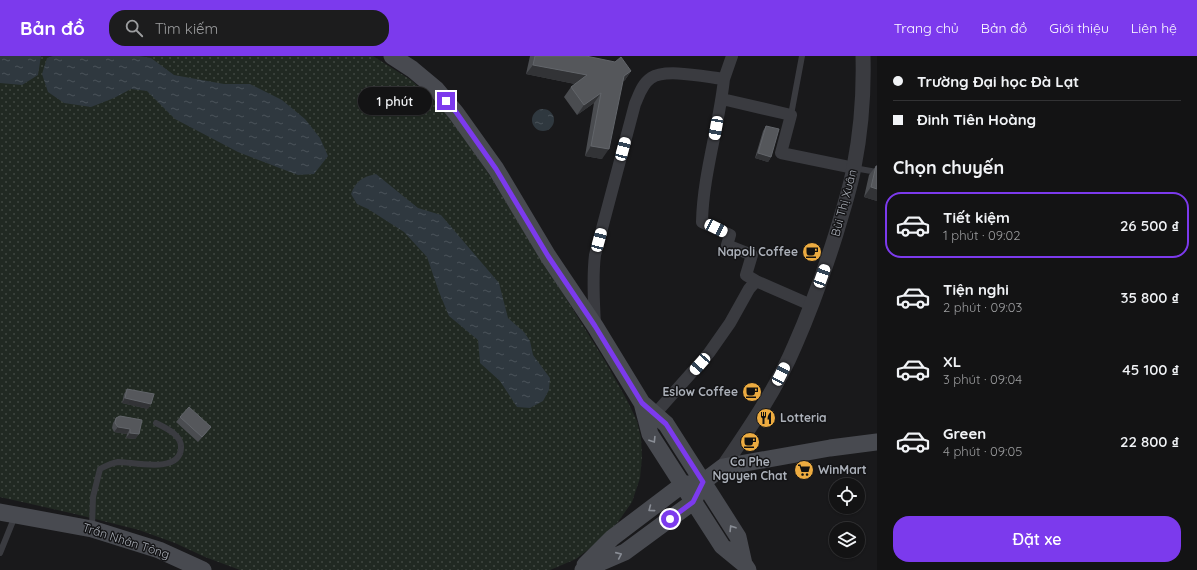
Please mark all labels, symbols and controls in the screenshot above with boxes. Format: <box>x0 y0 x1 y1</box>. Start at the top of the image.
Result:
search box <box>109 10 389 46</box>
text: Bản đồ <box>20 16 85 40</box>
icon: search <box>123 17 145 39</box>
text: Tìm kiếm <box>155 19 218 38</box>
text: Trang chủ <box>894 19 959 37</box>
text: Bản đồ <box>981 19 1027 37</box>
text: Giới thiệu <box>1049 19 1109 37</box>
text: Liên hệ <box>1131 19 1177 37</box>
text: Trường Đại học Đà Lạt <box>917 72 1079 91</box>
callout: 1 phút <box>358 87 432 115</box>
route end <box>437 92 455 110</box>
text: 1 phút <box>377 93 413 109</box>
text: Đinh Tiên Hoàng <box>917 110 1036 129</box>
car <box>708 115 724 141</box>
car <box>614 136 632 162</box>
text: Chọn chuyến <box>893 156 1004 179</box>
street label: Bùi Thị Xuân <box>827 168 860 238</box>
icon: car <box>895 207 931 243</box>
text: Tiết kiệm <box>943 208 1010 227</box>
text: 26 500 ₫ <box>1120 216 1179 235</box>
car <box>703 217 729 239</box>
car <box>590 227 608 253</box>
text: 1 phút · 09:02 <box>943 227 1020 243</box>
cafe icon: Napoli Coffee <box>801 241 823 263</box>
place label: Napoli Coffee <box>718 244 798 259</box>
car <box>812 263 832 289</box>
icon: car <box>895 279 931 315</box>
text: Tiện nghi <box>943 280 1009 299</box>
text: 35 800 ₫ <box>1120 288 1179 307</box>
text: 2 phút · 09:03 <box>943 299 1022 315</box>
car <box>688 351 712 377</box>
icon: car <box>895 351 931 387</box>
text: XL <box>943 352 961 371</box>
text: 45 100 ₫ <box>1122 360 1179 379</box>
car <box>770 361 792 387</box>
text: 3 phút · 09:04 <box>943 371 1022 387</box>
cafe icon: Eslow Coffee <box>741 381 763 403</box>
place label: Eslow Coffee <box>663 384 738 399</box>
restaurant icon: Lotteria <box>755 407 777 429</box>
place label: Lotteria <box>780 410 827 425</box>
icon: car <box>895 423 931 459</box>
text: Green <box>943 424 986 443</box>
cafe icon: Ca Phe Nguyen Chat <box>739 431 761 453</box>
text: 22 800 ₫ <box>1120 432 1179 451</box>
one-way arrow <box>649 436 656 443</box>
text: 4 phút · 09:05 <box>943 443 1022 459</box>
place label: Ca Phe Nguyen Chat <box>712 454 788 483</box>
supermarket icon: WinMart <box>793 459 815 481</box>
place label: WinMart <box>818 462 867 477</box>
map controls <box>829 478 865 558</box>
button: locate <box>829 478 865 514</box>
one-way arrow <box>648 504 655 511</box>
route start <box>661 510 679 528</box>
button: Đặt xe <box>893 516 1181 562</box>
street label: Trần Nhân Tông <box>81 519 171 562</box>
button: layers <box>829 522 865 558</box>
one-way arrow <box>729 525 737 532</box>
one-way arrow <box>615 551 622 559</box>

